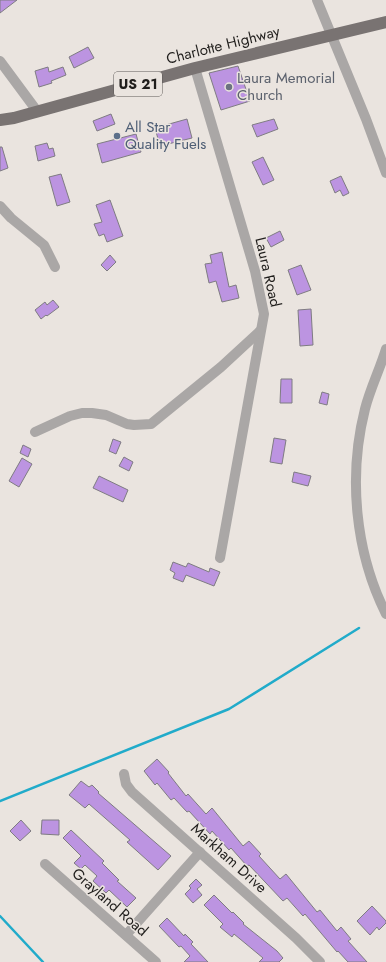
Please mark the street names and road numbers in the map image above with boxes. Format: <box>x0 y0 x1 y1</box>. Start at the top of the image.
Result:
street label: Charlotte Highway <box>164 20 283 70</box>
road number: US 21 <box>114 72 162 96</box>
street label: Laura Road <box>249 235 287 309</box>
street label: Markham Drive <box>186 818 272 898</box>
street label: Grayland Road <box>67 863 153 941</box>

